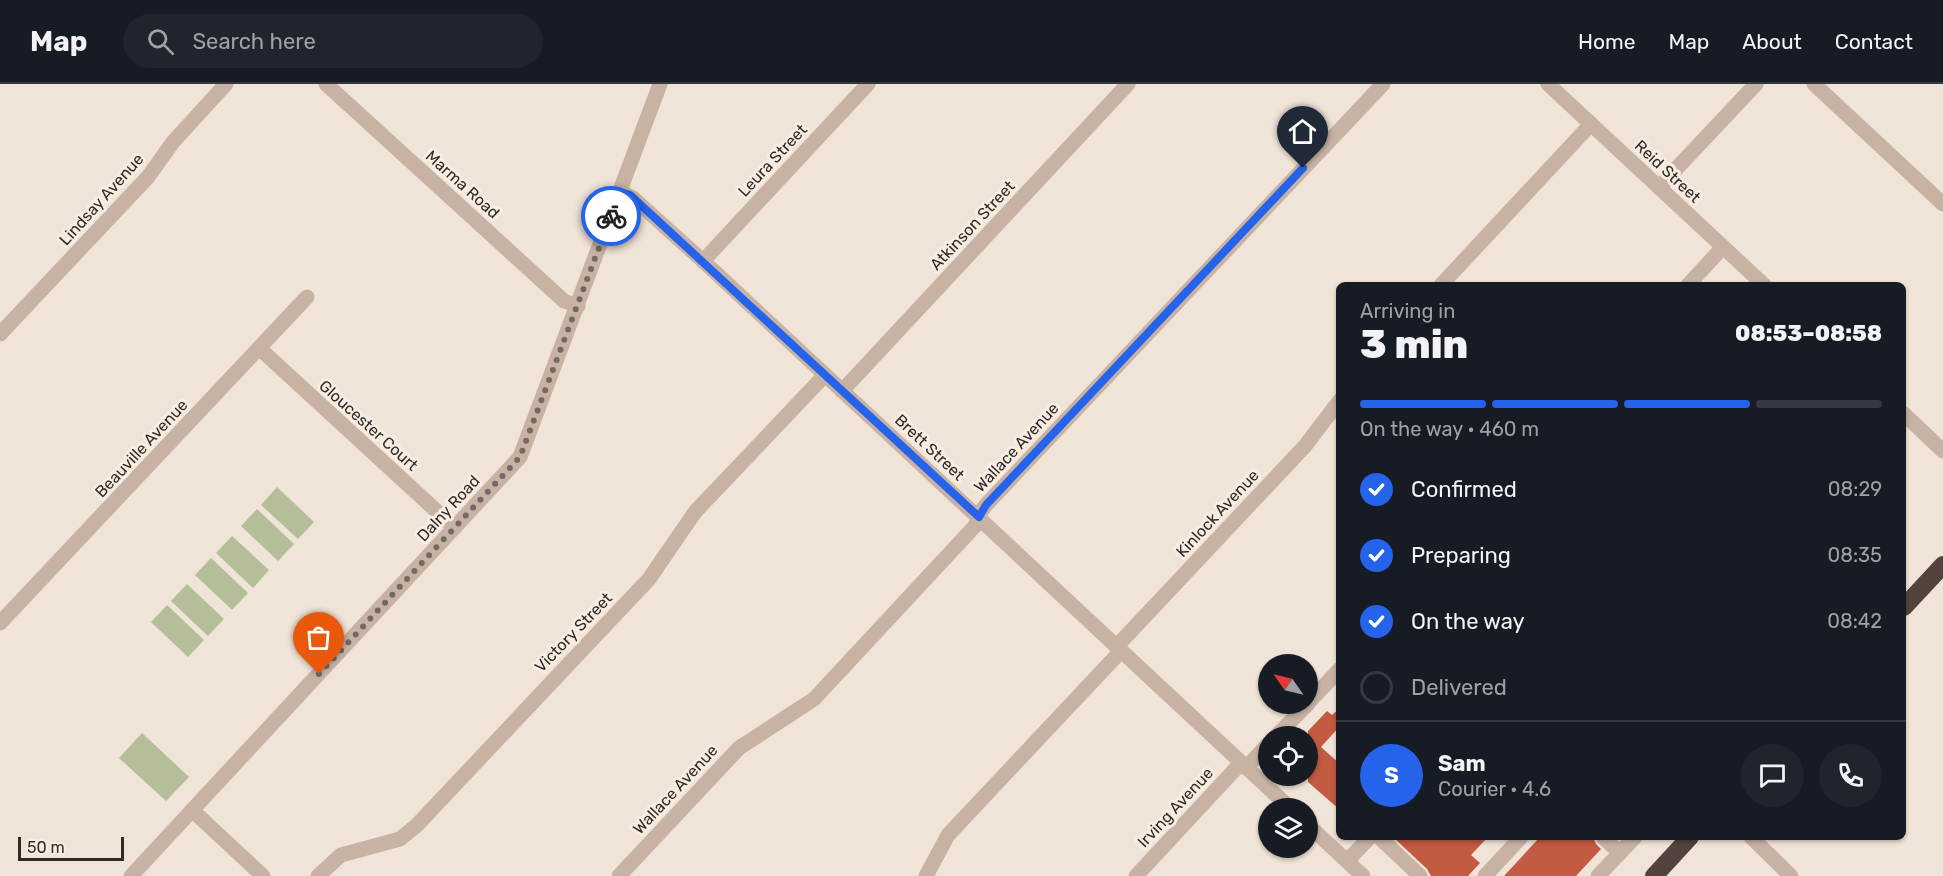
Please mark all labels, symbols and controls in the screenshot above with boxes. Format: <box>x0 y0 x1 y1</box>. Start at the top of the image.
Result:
search box <box>123 14 543 68</box>
text: Map <box>30 25 87 58</box>
icon: search <box>144 25 177 58</box>
text: Search here <box>192 28 316 55</box>
text: Home <box>1578 29 1635 54</box>
text: Map <box>1668 29 1709 54</box>
text: About <box>1742 29 1802 54</box>
text: Contact <box>1835 29 1913 54</box>
pin <box>1277 106 1328 168</box>
icon: home <box>1286 115 1319 148</box>
street label: Leura Street <box>734 120 811 201</box>
street label: Reid Street <box>1631 136 1704 207</box>
street label: Marma Road <box>422 146 503 222</box>
street label: Lindsay Avenue <box>55 150 148 249</box>
street label: Atkinson Street <box>926 177 1019 274</box>
courier <box>581 186 641 246</box>
icon: bike <box>595 200 628 233</box>
text: Arriving in <box>1360 299 1455 323</box>
text: 08:53–08:58 <box>1735 320 1882 347</box>
text: 3 min <box>1360 322 1468 368</box>
street label: Gloucester Court <box>315 376 422 475</box>
street label: Beauville Avenue <box>91 395 192 501</box>
street label: Wallace Avenue <box>970 399 1063 496</box>
street label: Brett Street <box>891 410 968 484</box>
text: On the way · 460 m <box>1360 417 1539 441</box>
street label: Kinlock Avenue <box>1172 466 1263 561</box>
street label: Dalny Road <box>413 471 484 545</box>
icon: check <box>1360 473 1393 506</box>
text: Confirmed <box>1411 476 1517 503</box>
text: 08:29 <box>1828 477 1882 501</box>
icon: check <box>1360 539 1393 572</box>
text: Preparing <box>1411 542 1511 569</box>
text: 08:35 <box>1828 543 1882 567</box>
street label: Victory Street <box>531 589 616 676</box>
icon: check <box>1360 605 1393 638</box>
text: On the way <box>1411 608 1525 635</box>
text: 08:42 <box>1827 609 1882 633</box>
pin <box>293 612 344 674</box>
icon: bag <box>302 621 335 654</box>
north arrow <box>1258 654 1318 714</box>
map controls <box>1258 654 1318 858</box>
text: Delivered <box>1411 674 1507 701</box>
button: locate <box>1258 726 1318 786</box>
street label: Wallace Avenue <box>629 741 722 838</box>
button: chat <box>1741 744 1804 807</box>
button: phone <box>1819 744 1882 807</box>
text: Sam <box>1438 750 1486 777</box>
text: S <box>1384 762 1399 789</box>
street label: Irving Avenue <box>1134 764 1217 851</box>
text: Courier · 4.6 <box>1438 777 1551 801</box>
button: layers <box>1258 798 1318 858</box>
scale bar <box>18 834 124 862</box>
text: 50 m <box>27 838 65 857</box>

